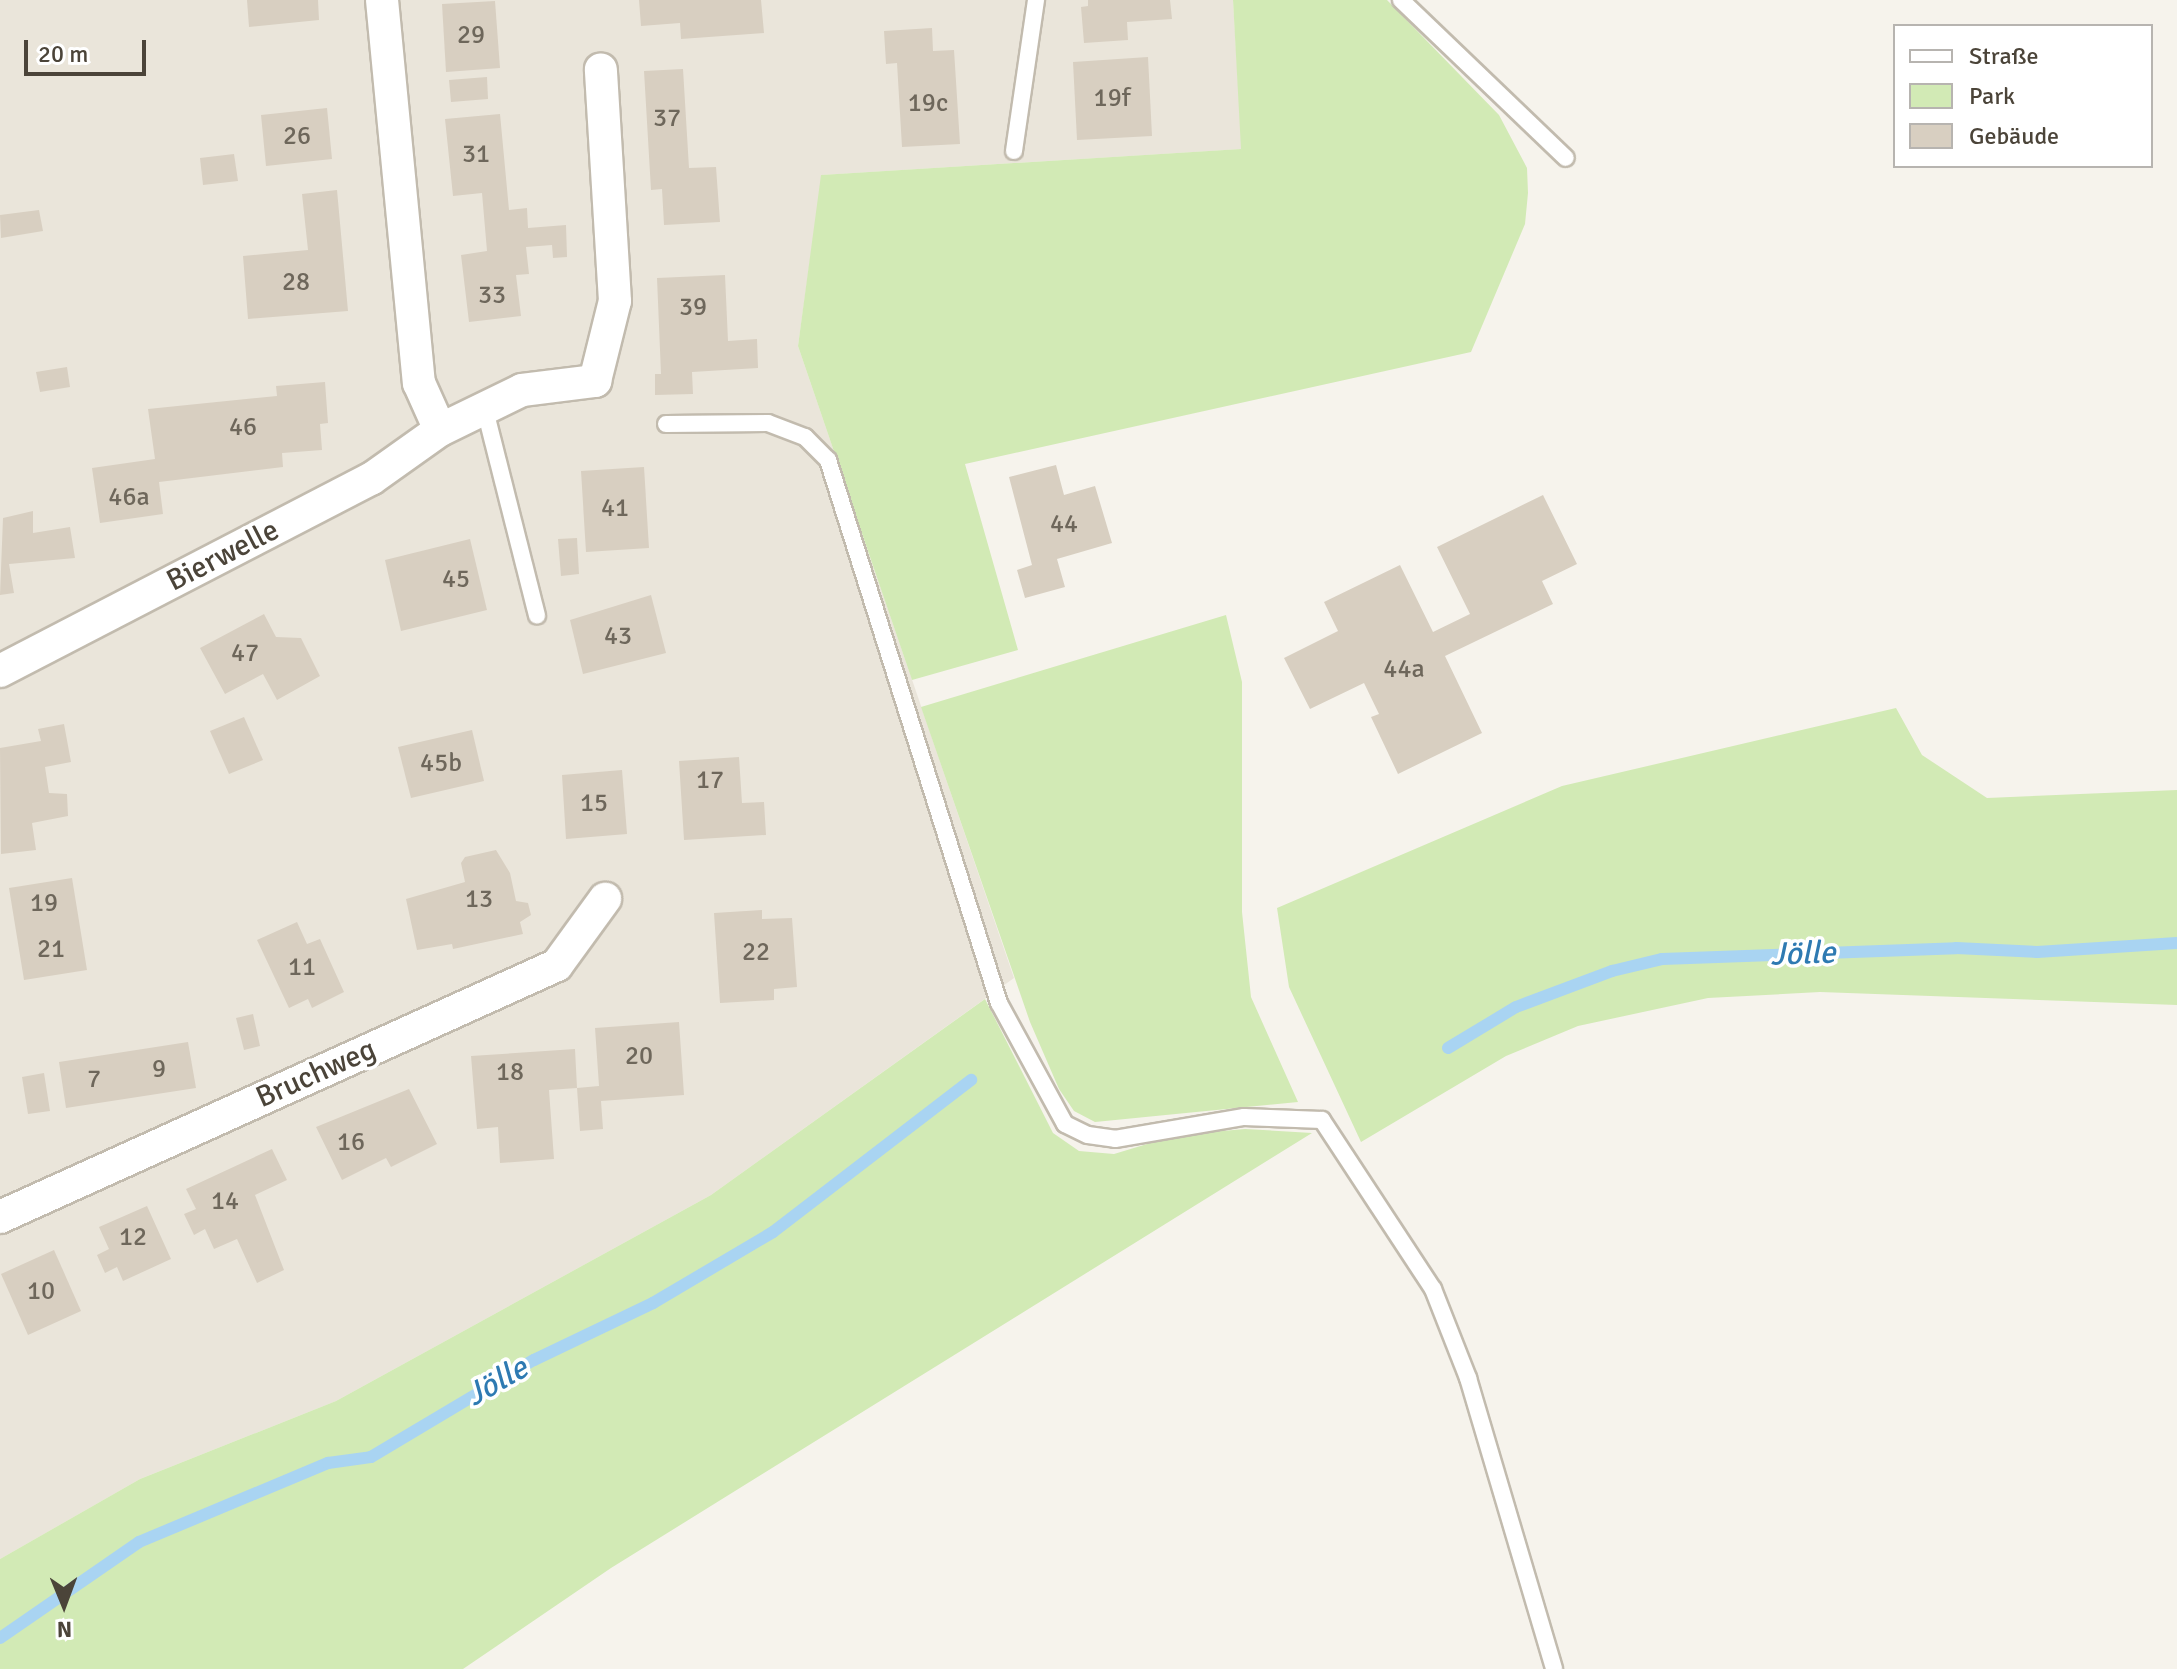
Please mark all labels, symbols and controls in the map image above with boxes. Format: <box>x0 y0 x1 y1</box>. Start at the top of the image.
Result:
house number: 29 <box>457 20 485 52</box>
scale bar <box>28 24 150 74</box>
legend <box>1893 24 2153 168</box>
text: 20 m <box>38 39 88 69</box>
text: Straße <box>1969 41 2039 71</box>
text: Park <box>1969 81 2015 111</box>
house number: 19f <box>1094 83 1130 115</box>
house number: 19c <box>908 88 948 120</box>
house number: 37 <box>653 103 681 135</box>
house number: 26 <box>283 121 311 153</box>
text: Gebäude <box>1969 121 2059 151</box>
house number: 31 <box>462 139 490 171</box>
house number: 28 <box>282 267 310 299</box>
house number: 33 <box>478 280 506 312</box>
house number: 39 <box>679 292 707 324</box>
house number: 46 <box>229 412 257 444</box>
house number: 46a <box>108 482 150 514</box>
house number: 41 <box>601 493 629 525</box>
house number: 44 <box>1050 509 1078 541</box>
street label: Bierwelle <box>161 512 285 600</box>
house number: 45 <box>442 564 470 596</box>
house number: 43 <box>604 621 632 653</box>
house number: 47 <box>231 638 259 670</box>
house number: 44a <box>1383 654 1425 686</box>
house number: 45b <box>420 748 462 780</box>
house number: 17 <box>696 765 724 797</box>
house number: 15 <box>580 788 608 820</box>
house number: 13 <box>465 884 493 916</box>
house number: 19 <box>30 888 58 920</box>
house number: 21 <box>37 934 65 966</box>
water label: Jölle <box>1770 934 1836 974</box>
house number: 22 <box>742 937 770 969</box>
house number: 11 <box>288 952 316 984</box>
street label: Bruchweg <box>251 1032 381 1116</box>
house number: 20 <box>625 1041 653 1073</box>
house number: 9 <box>152 1054 166 1086</box>
house number: 18 <box>496 1057 524 1089</box>
house number: 7 <box>87 1064 101 1096</box>
house number: 16 <box>337 1127 365 1159</box>
house number: 14 <box>211 1186 239 1218</box>
house number: 12 <box>119 1222 147 1254</box>
house number: 10 <box>27 1276 55 1308</box>
water label: Jölle <box>459 1349 535 1415</box>
north arrow <box>24 1565 104 1645</box>
text: N <box>57 1616 72 1643</box>

